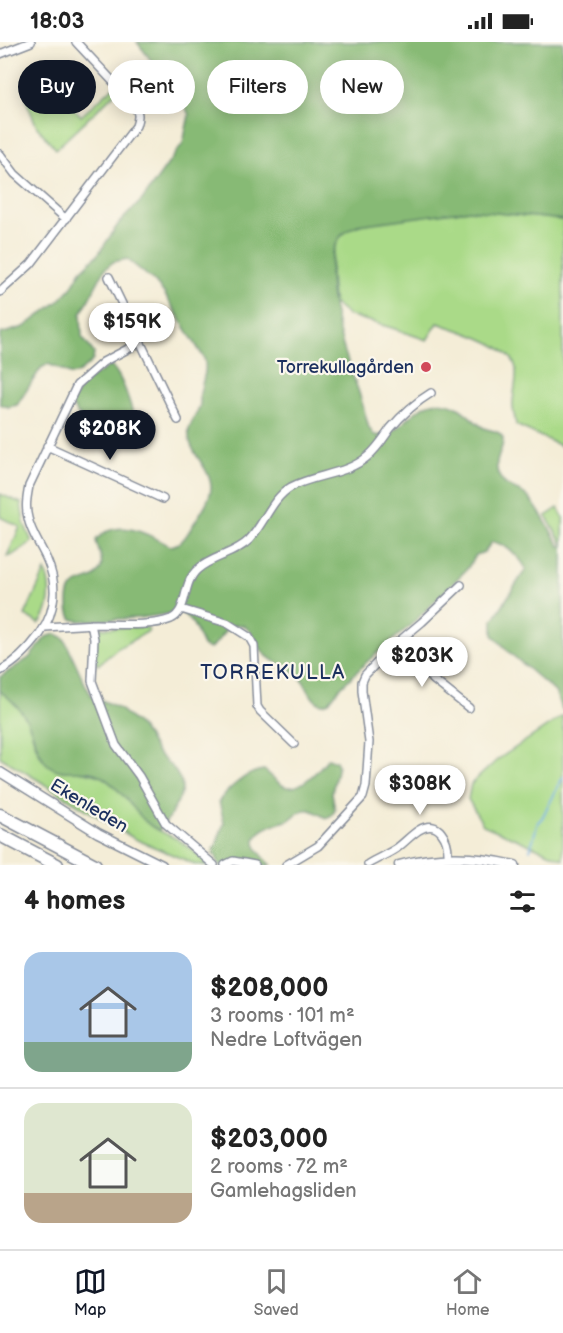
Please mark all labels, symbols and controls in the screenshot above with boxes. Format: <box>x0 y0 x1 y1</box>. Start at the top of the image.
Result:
text: 18:03 <box>30 8 84 35</box>
chip: Buy <box>18 60 96 114</box>
chip: Rent <box>108 60 195 114</box>
chip: Filters <box>207 60 308 114</box>
chip: New <box>320 60 404 114</box>
pin: $159K <box>90 303 174 354</box>
text: $159K <box>103 310 161 334</box>
place label: Torrekullagården <box>277 357 414 378</box>
marker: Torrekullagården <box>419 360 433 374</box>
pin: $208K <box>68 410 152 461</box>
text: $208K <box>79 417 141 441</box>
pin: $203K <box>380 637 464 688</box>
text: $203K <box>391 644 453 668</box>
district label: TORREKULLA <box>200 661 346 685</box>
pin: $308K <box>378 765 462 816</box>
text: $308K <box>389 772 451 796</box>
street label: Ekenleden <box>46 775 132 837</box>
icon: filters <box>506 885 539 918</box>
text: 4 homes <box>24 886 125 917</box>
text: $208,000 <box>210 973 328 1004</box>
icon: home <box>72 976 144 1048</box>
text: 3 rooms · 101 m² <box>210 1004 355 1028</box>
text: Nedre Loftvägen <box>210 1028 362 1052</box>
text: $203,000 <box>210 1124 328 1155</box>
icon: home <box>72 1127 144 1199</box>
text: 2 rooms · 72 m² <box>210 1155 348 1179</box>
text: Gamlehagsliden <box>210 1179 357 1203</box>
tab: Map <box>74 1265 107 1320</box>
tab: Saved <box>254 1265 299 1320</box>
tab: Home <box>446 1265 489 1320</box>

